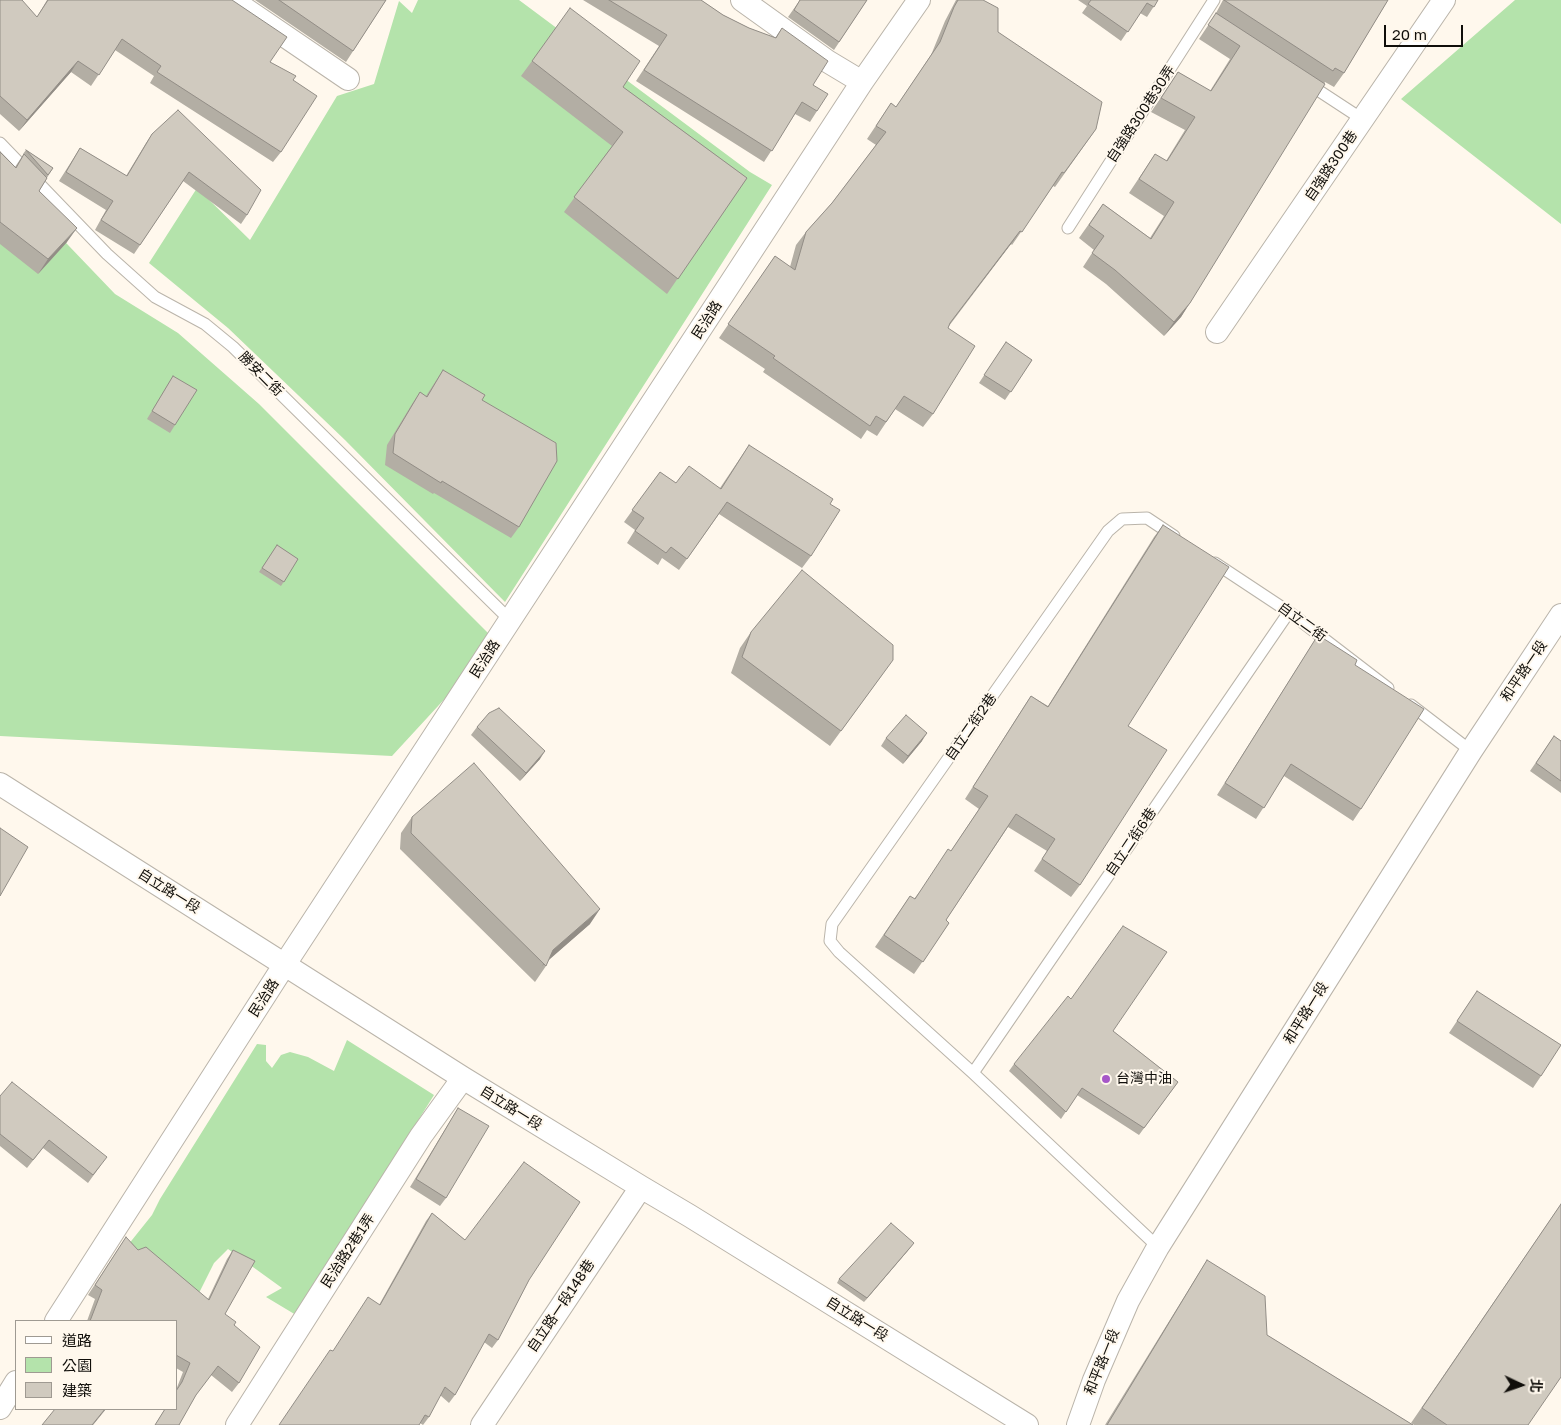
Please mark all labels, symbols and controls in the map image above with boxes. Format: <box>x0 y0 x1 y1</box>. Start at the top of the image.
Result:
scale bar <box>1386 15 1465 47</box>
text: 20 m <box>1392 25 1427 43</box>
street label: 自強路300巷30弄 <box>1103 62 1179 166</box>
street label: 自強路300巷 <box>1301 127 1361 205</box>
street label: 民治路 <box>689 298 725 342</box>
street label: 勝安二街 <box>235 348 287 400</box>
street label: 自立二街 <box>1274 599 1330 645</box>
street label: 民治路 <box>467 637 503 681</box>
street label: 和平路一段 <box>1497 637 1551 705</box>
street label: 自立二街2巷 <box>942 690 1000 764</box>
street label: 自立二街6巷 <box>1102 805 1160 879</box>
street label: 自立路一段 <box>135 865 203 917</box>
street label: 民治路 <box>246 976 282 1020</box>
street label: 和平路一段 <box>1280 979 1332 1047</box>
place label: 台灣中油 <box>1116 1071 1172 1087</box>
marker: 台灣中油 <box>1100 1073 1112 1085</box>
street label: 自立路一段 <box>477 1082 545 1134</box>
street label: 民治路2巷1弄 <box>318 1211 378 1291</box>
street label: 自立路一段148巷 <box>524 1257 598 1355</box>
street label: 自立路一段 <box>823 1293 891 1345</box>
legend <box>15 1320 178 1410</box>
street label: 和平路一段 <box>1081 1326 1123 1398</box>
text: 道路 <box>62 1331 92 1349</box>
text: 公園 <box>62 1356 92 1374</box>
north arrow <box>1496 1360 1546 1410</box>
text: 北 <box>1528 1378 1545 1393</box>
text: 建築 <box>62 1381 92 1399</box>

